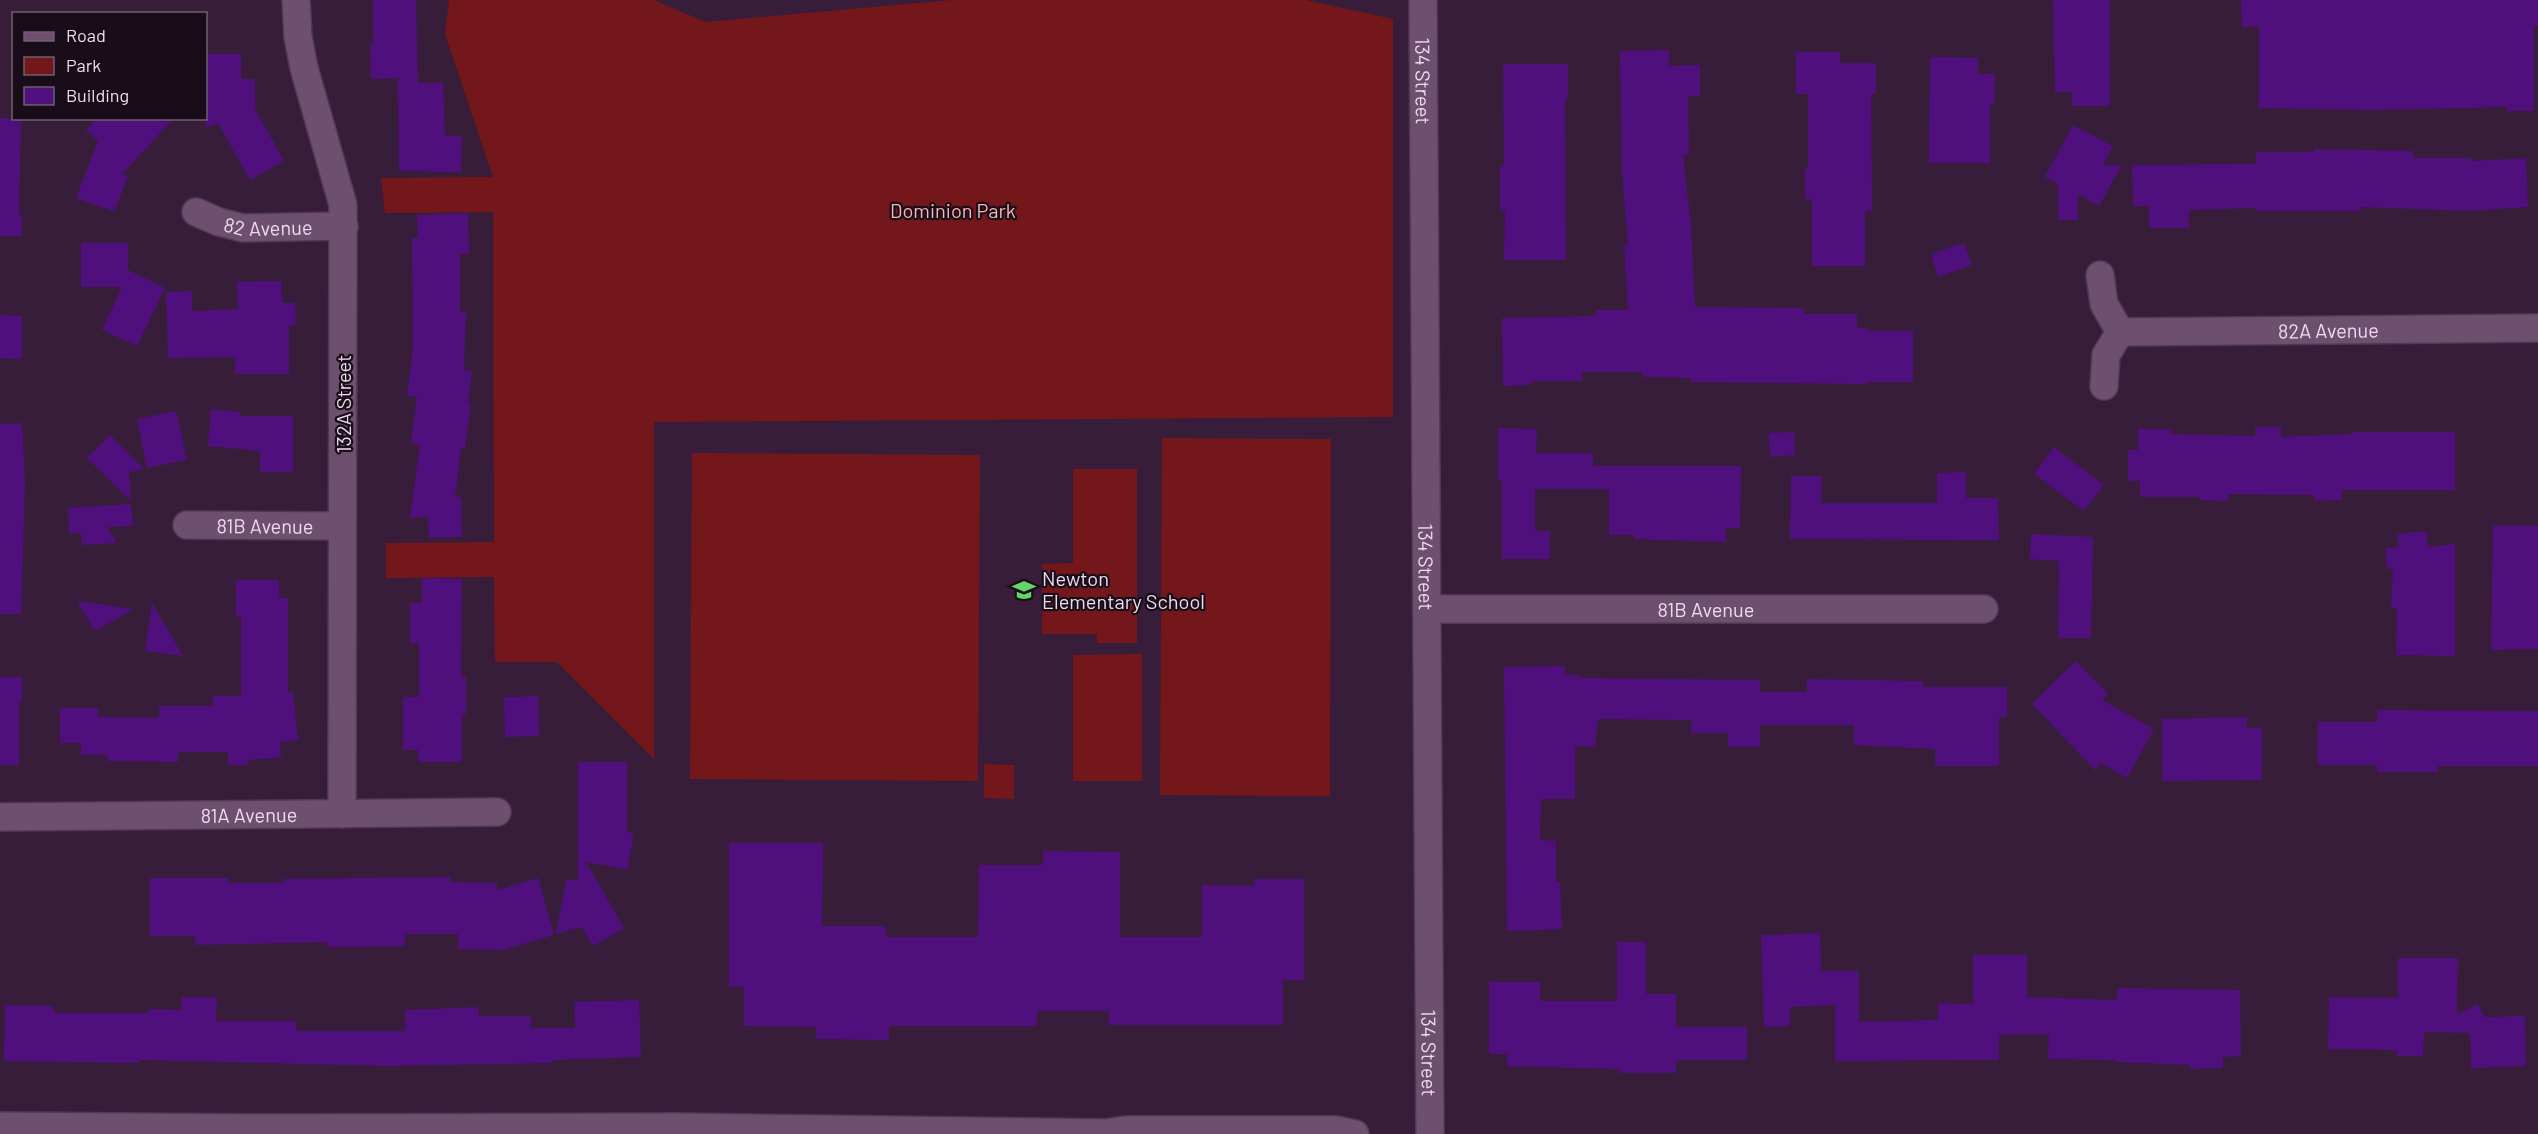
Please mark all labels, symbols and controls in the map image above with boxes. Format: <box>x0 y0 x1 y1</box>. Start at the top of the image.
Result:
legend <box>12 12 207 120</box>
text: Road <box>66 24 106 46</box>
street label: 134 Street <box>1411 37 1436 125</box>
text: Park <box>66 54 101 76</box>
text: Building <box>66 84 129 106</box>
park label: Dominion Park <box>890 198 1016 222</box>
street label: 82 Avenue <box>221 212 313 240</box>
street label: 82A Avenue <box>2278 318 2379 342</box>
street label: 132A Street <box>331 355 355 453</box>
street label: 81B Avenue <box>216 513 314 538</box>
street label: 134 Street <box>1414 523 1439 611</box>
place label: Newton Elementary School <box>1042 566 1205 613</box>
school or university icon: Newton Elementary School <box>1011 577 1037 603</box>
street label: 81B Avenue <box>1657 597 1755 621</box>
street label: 81A Avenue <box>201 802 297 827</box>
street label: 134 Street <box>1417 1009 1442 1097</box>

